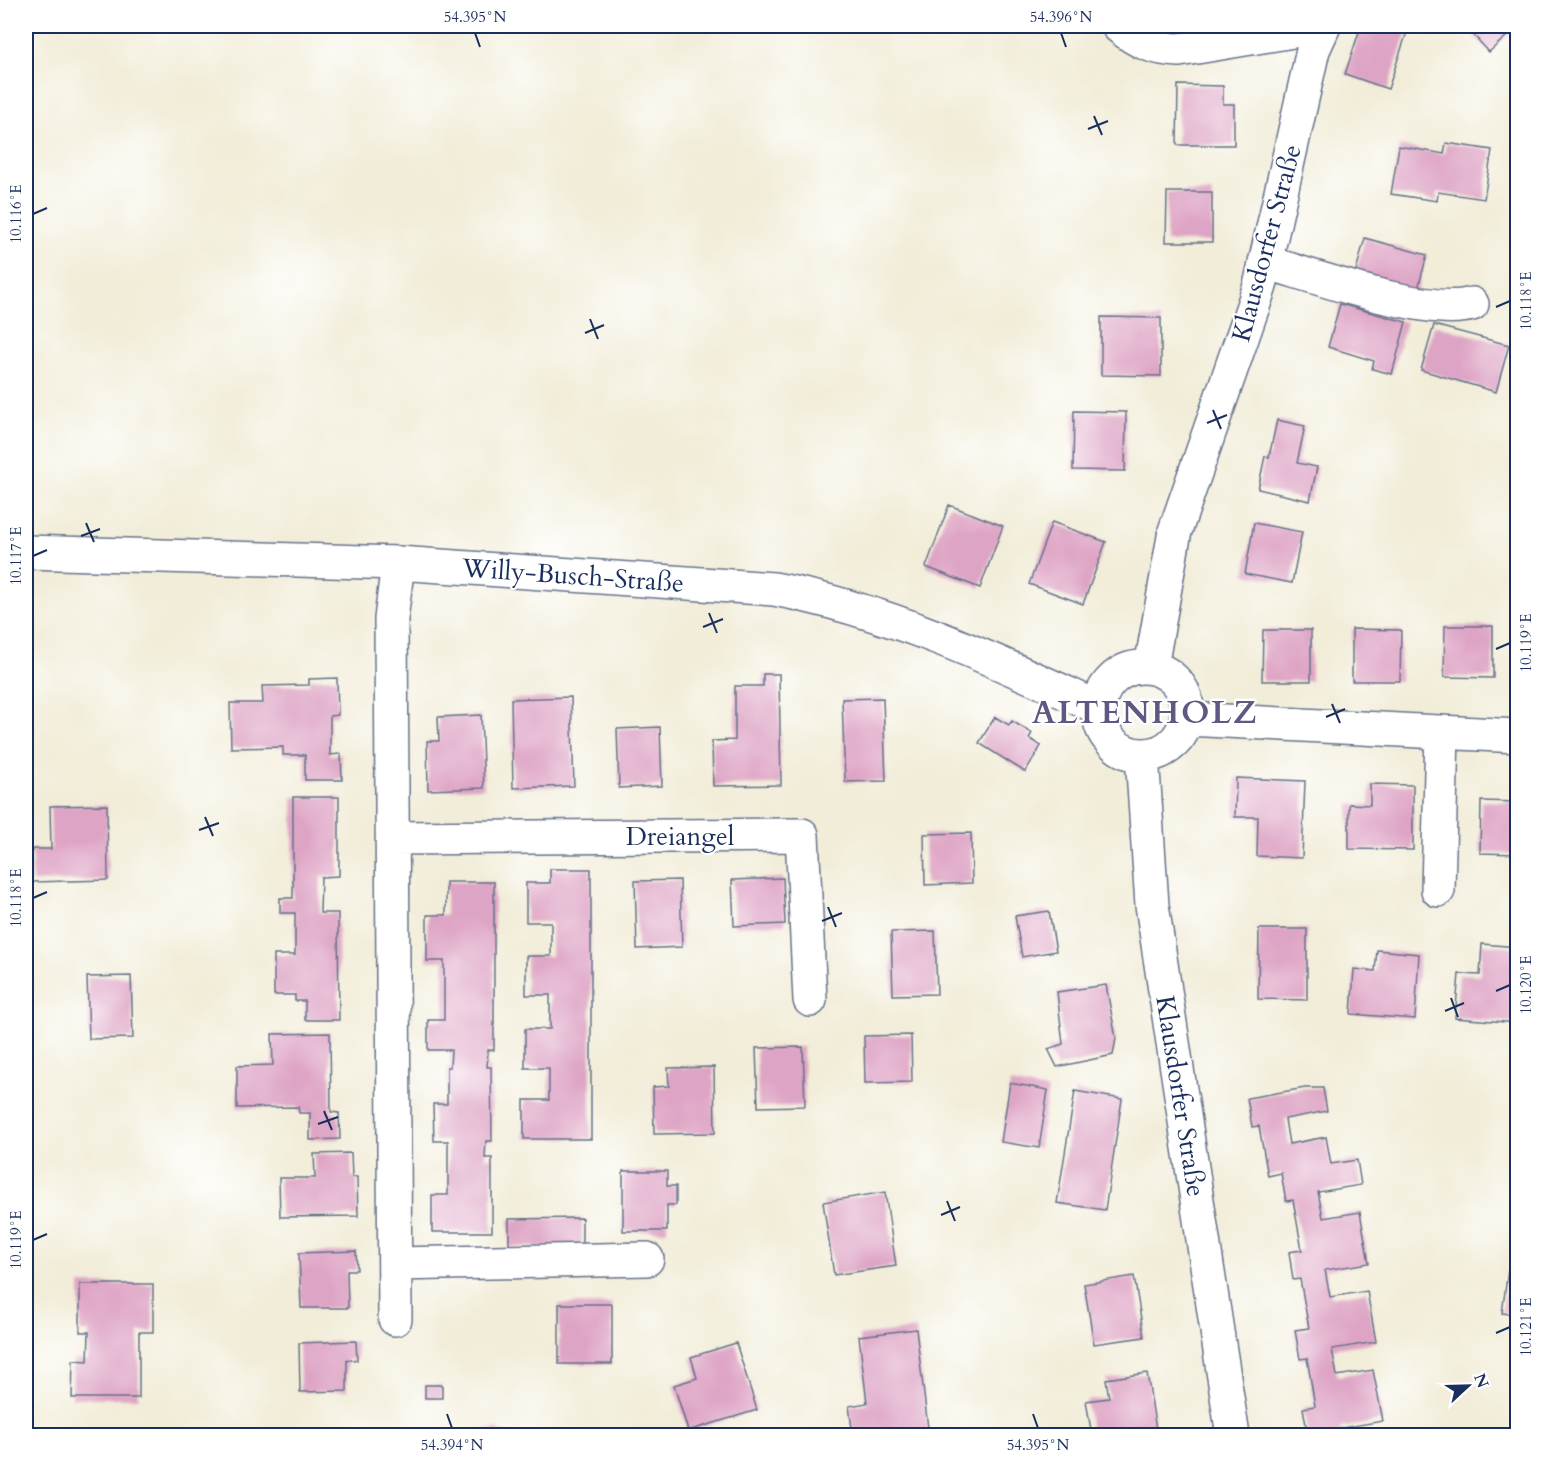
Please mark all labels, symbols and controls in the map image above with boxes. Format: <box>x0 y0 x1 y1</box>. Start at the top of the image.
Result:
text: 54.395°N <box>444 7 507 27</box>
text: 54.396°N <box>1030 7 1093 27</box>
street label: Klausdorfer Straße <box>1223 141 1310 346</box>
text: 10.116°E <box>6 184 26 244</box>
text: 10.118°E <box>1516 271 1536 331</box>
text: 10.117°E <box>6 526 26 586</box>
street label: Willy-Busch-Straße <box>460 550 685 601</box>
text: 10.119°E <box>1516 613 1536 673</box>
district label: ALTENHOLZ <box>1032 691 1258 735</box>
street label: Dreiangel <box>626 819 735 854</box>
text: 10.118°E <box>6 868 26 928</box>
text: 10.120°E <box>1516 955 1536 1015</box>
street label: Klausdorfer Straße <box>1147 993 1214 1199</box>
text: 10.119°E <box>6 1210 26 1270</box>
text: 10.121°E <box>1516 1297 1536 1357</box>
north arrow <box>1438 1356 1498 1416</box>
text: N <box>1468 1370 1494 1391</box>
text: 54.394°N <box>421 1435 484 1455</box>
text: 54.395°N <box>1007 1435 1070 1455</box>

